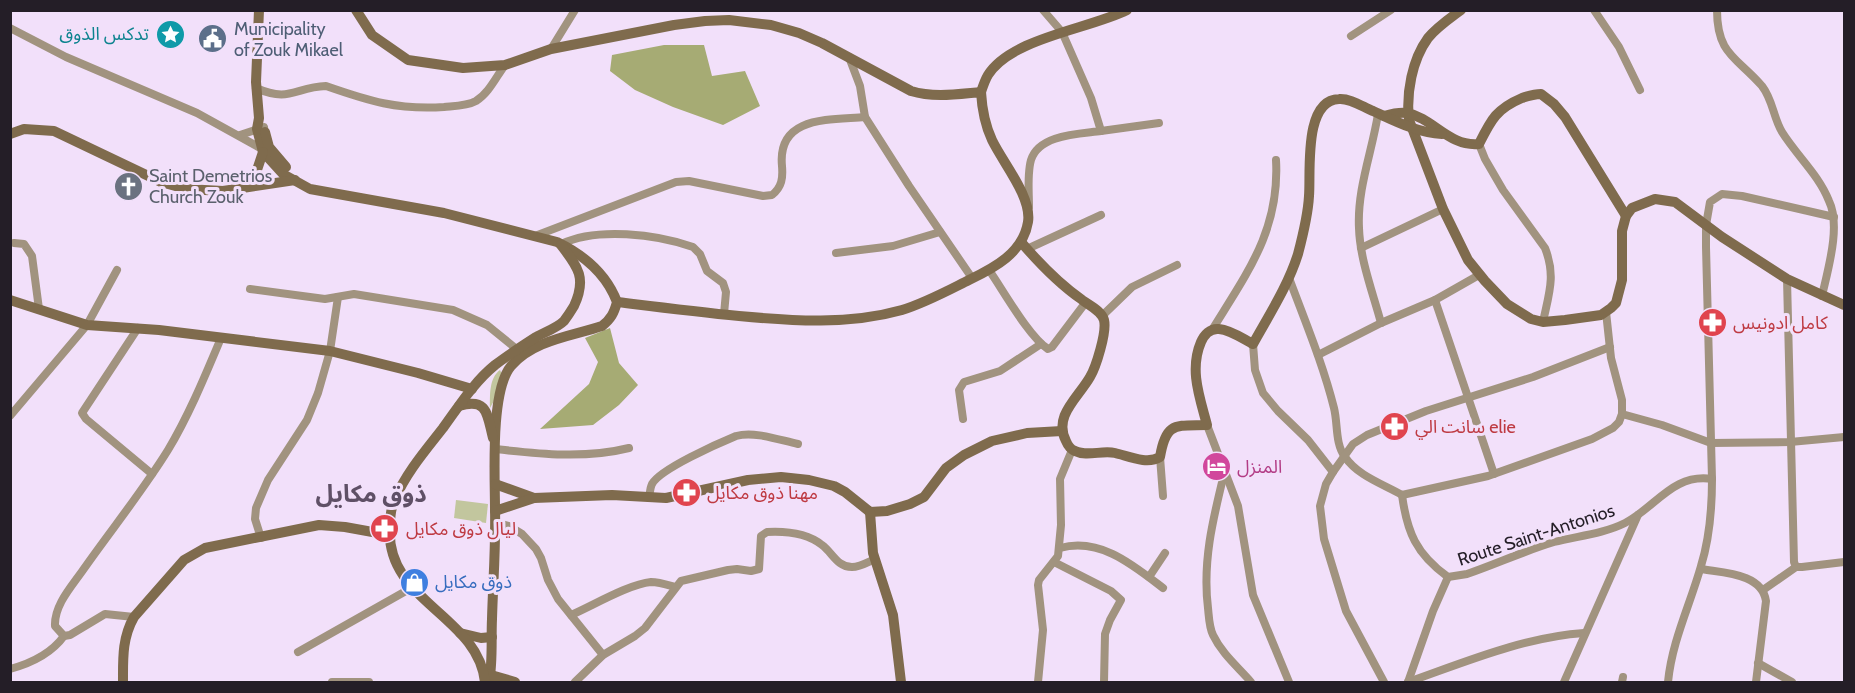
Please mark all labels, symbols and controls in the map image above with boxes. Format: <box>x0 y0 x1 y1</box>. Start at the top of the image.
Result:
place icon: تدكس الذوق <box>154 18 186 50</box>
place label: Municipality of Zouk Mikael <box>234 18 344 61</box>
place label: تدكس الذوق <box>59 23 149 45</box>
public building icon: Municipality of Zouk Mikael <box>197 23 229 55</box>
place label: Saint Demetrios Church Zouk <box>149 165 272 208</box>
church icon: Saint Demetrios Church Zouk <box>112 170 144 202</box>
pharmacy icon: كامل ادونيس <box>1696 307 1728 339</box>
place label: كامل ادونيس <box>1733 312 1828 334</box>
pharmacy icon: سانت الي elie <box>1378 411 1410 443</box>
place label: سانت الي elie <box>1415 416 1516 440</box>
hotel icon: المنزل <box>1200 451 1232 483</box>
place label: المنزل <box>1237 456 1282 478</box>
pharmacy icon: مهنا ذوق مكايل <box>670 477 702 509</box>
district label: ذوق مكايل <box>315 479 427 508</box>
place label: مهنا ذوق مكايل <box>707 482 818 504</box>
street label: Route Saint-Antonios <box>1455 499 1617 571</box>
pharmacy icon: ليال ذوق مكايل <box>369 513 401 545</box>
place label: ليال ذوق مكايل <box>406 518 516 540</box>
shop icon: ذوق مكايل <box>398 566 430 598</box>
place label: ذوق مكايل <box>435 571 512 593</box>

